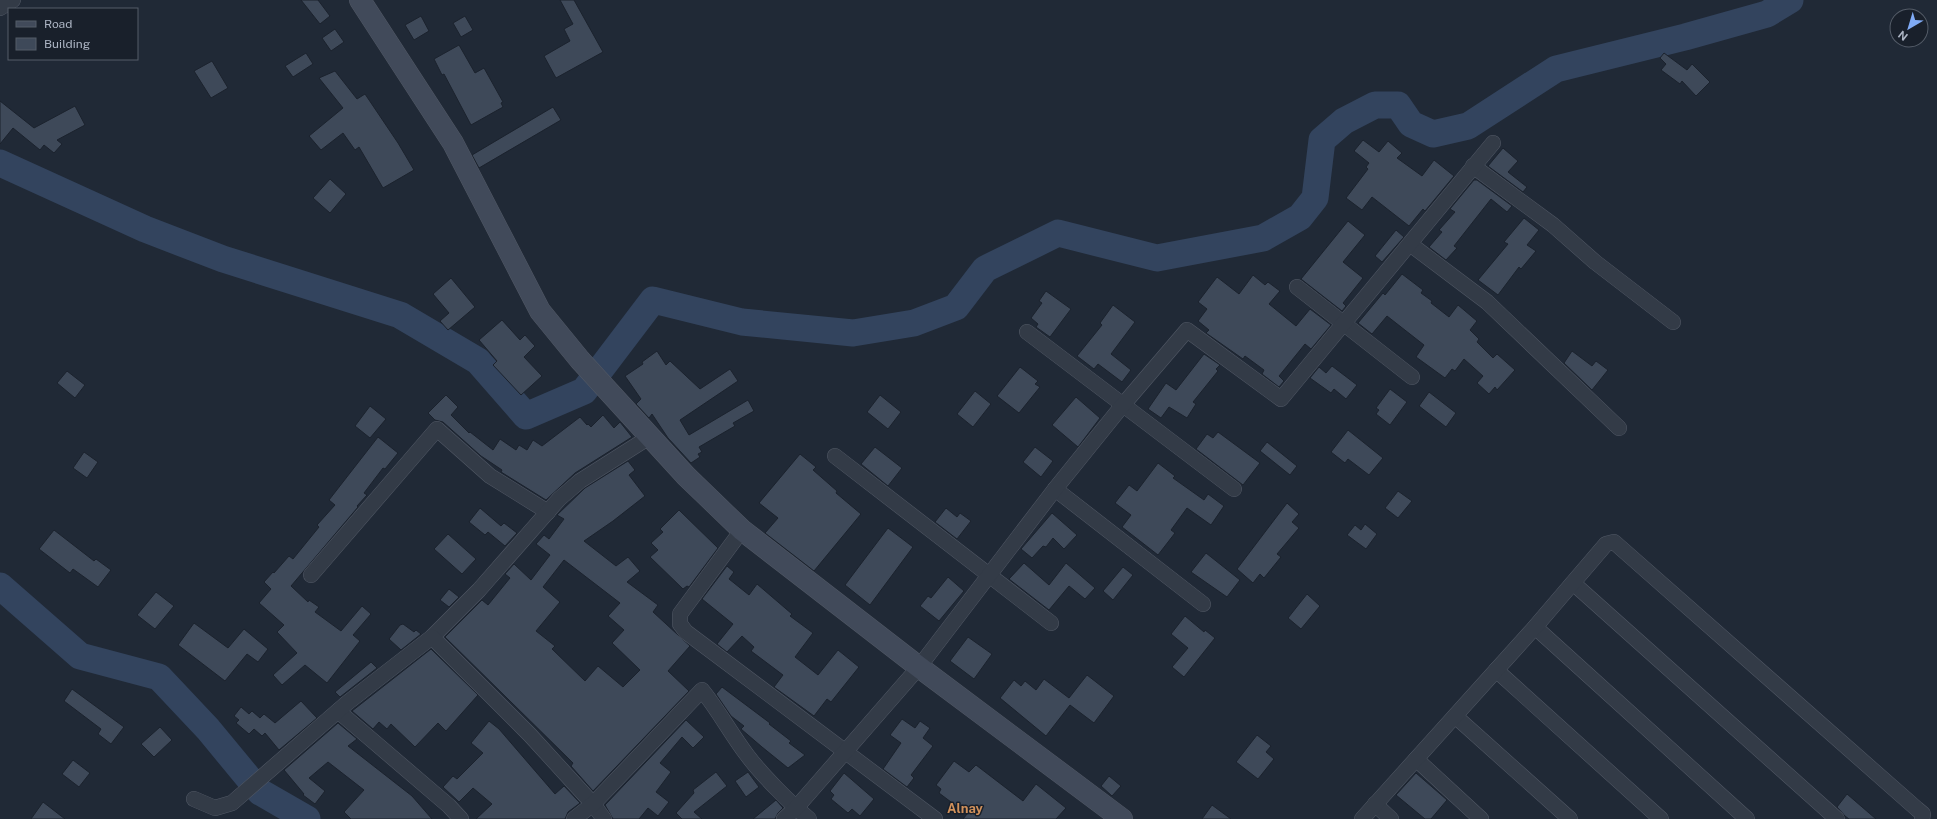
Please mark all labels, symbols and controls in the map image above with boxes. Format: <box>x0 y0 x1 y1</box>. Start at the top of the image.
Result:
legend <box>8 8 138 60</box>
north arrow <box>1889 8 1929 48</box>
text: Road <box>44 17 72 31</box>
text: N <box>1896 29 1910 43</box>
text: Building <box>44 37 90 51</box>
district label: Alnay <box>947 801 984 816</box>

